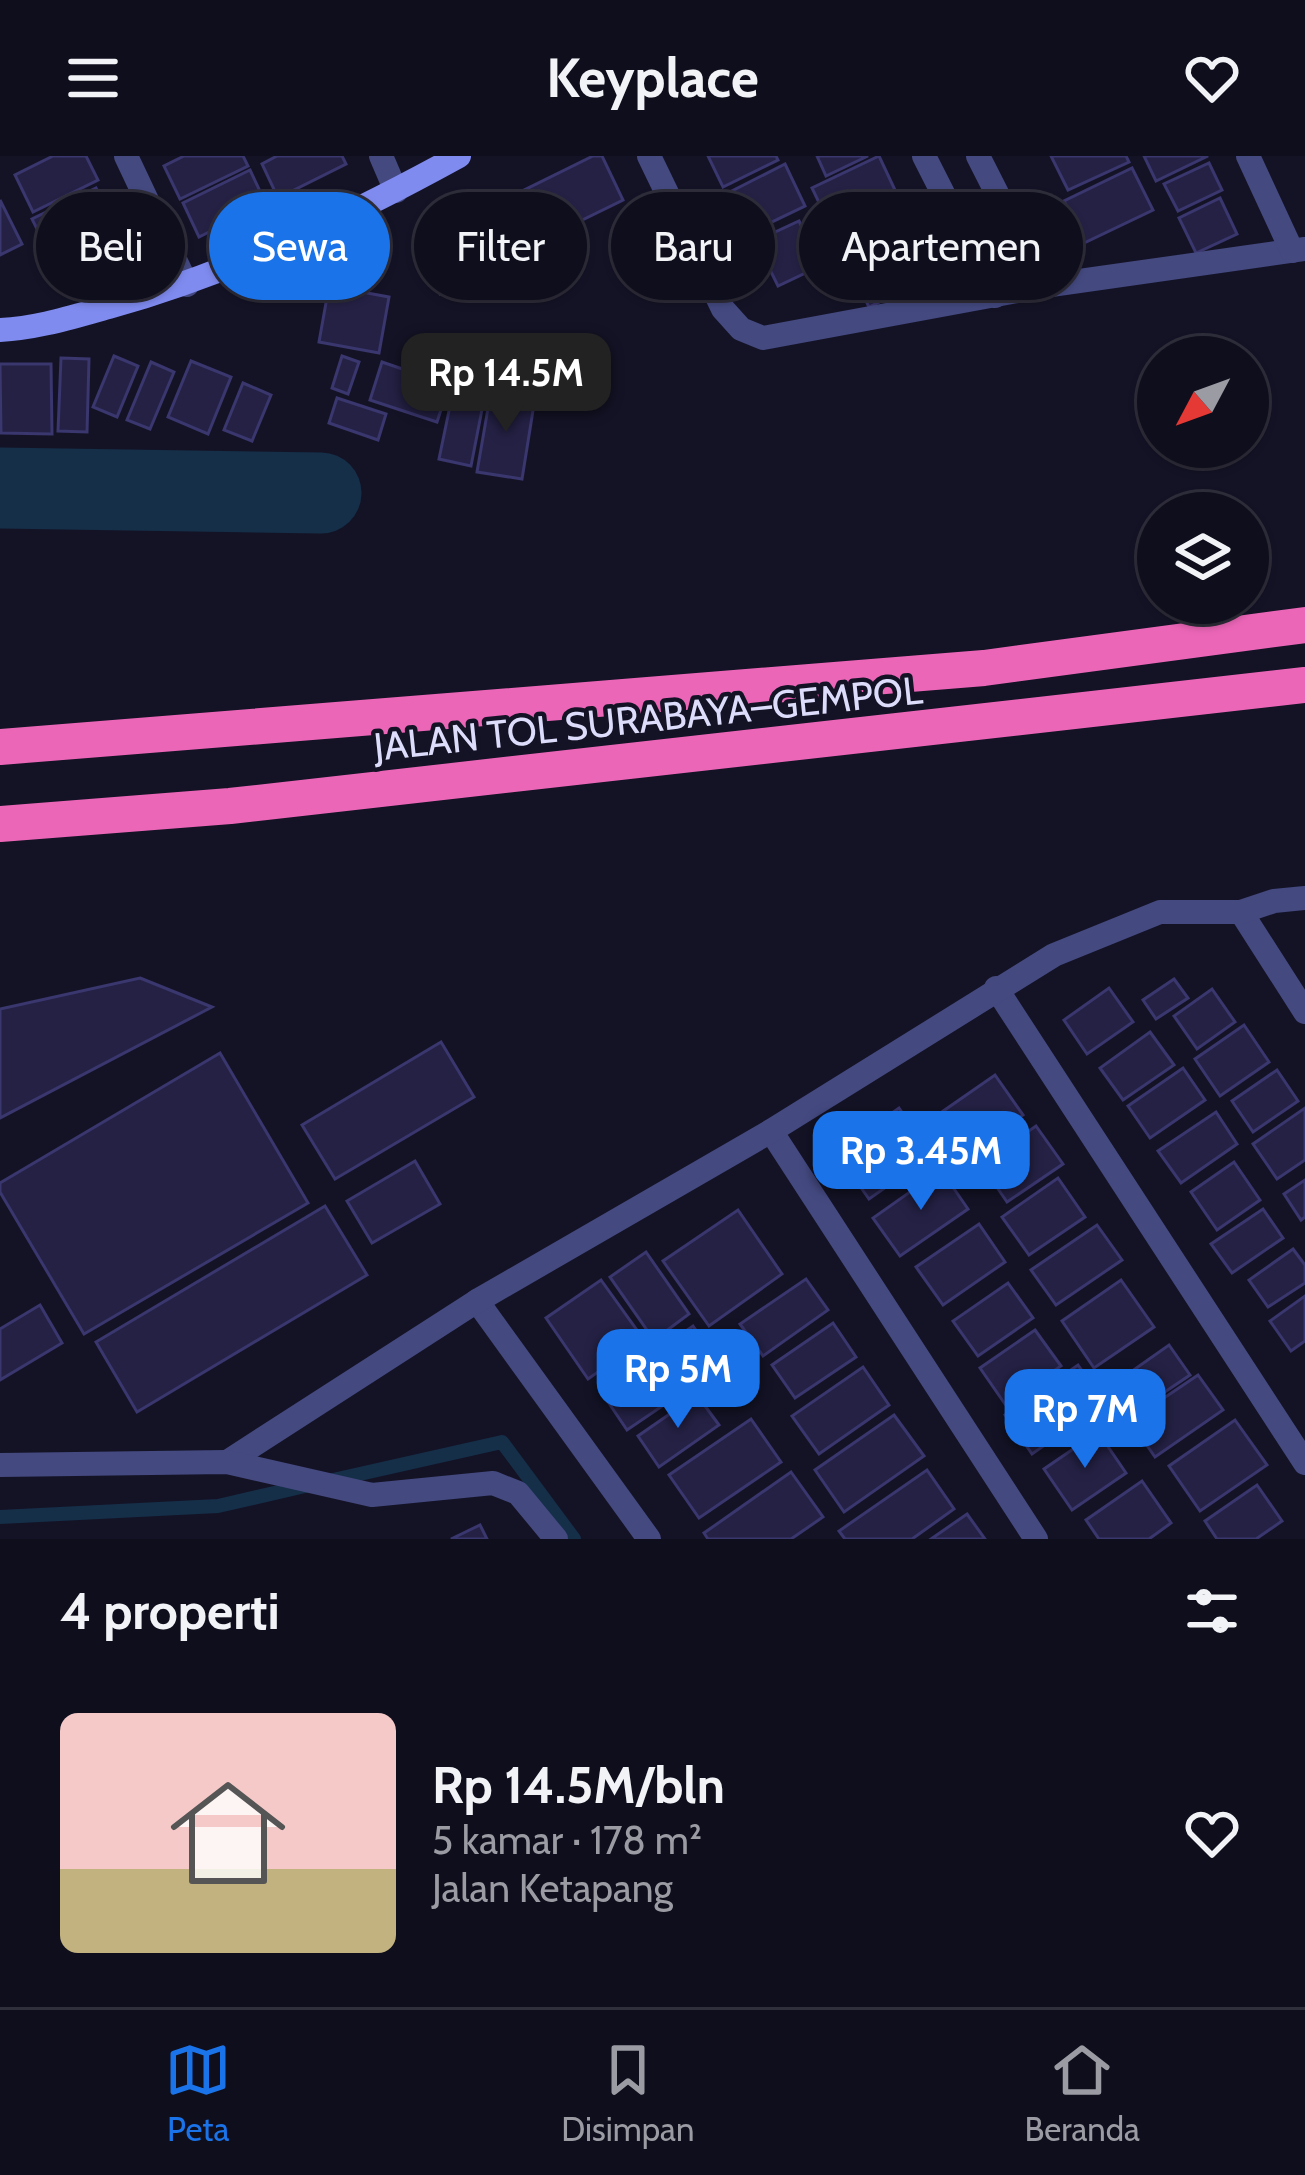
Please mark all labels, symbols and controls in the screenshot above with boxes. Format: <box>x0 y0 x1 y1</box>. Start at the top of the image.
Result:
icon: menu <box>60 45 126 111</box>
text: Keyplace <box>546 45 759 111</box>
icon: heart <box>1179 45 1245 111</box>
chip: Beli <box>36 192 185 300</box>
chip: Sewa <box>209 192 390 300</box>
chip: Filter <box>414 192 587 300</box>
chip: Baru <box>611 192 775 300</box>
chip: Apartemen <box>799 192 1083 300</box>
pin: Rp 14.5M <box>382 333 630 435</box>
north arrow <box>1137 336 1269 468</box>
map controls <box>1137 336 1269 624</box>
text: Rp 14.5M <box>428 348 584 396</box>
button: layers <box>1137 492 1269 624</box>
street label: JALAN TOL SURABAYA–GEMPOL <box>370 665 925 771</box>
pin: Rp 3.45M <box>797 1111 1045 1213</box>
text: Rp 3.45M <box>840 1126 1002 1174</box>
pin: Rp 5M <box>594 1329 762 1431</box>
text: Rp 5M <box>624 1344 732 1392</box>
pin: Rp 7M <box>1001 1369 1169 1471</box>
text: Rp 7M <box>1032 1384 1138 1432</box>
icon: filters <box>1179 1578 1245 1644</box>
text: 4 properti <box>60 1580 280 1642</box>
text: Rp 14.5M/bln <box>432 1754 725 1816</box>
icon: home <box>156 1761 300 1905</box>
icon: heart <box>1179 1800 1245 1866</box>
text: 5 kamar · 178 m² <box>432 1816 702 1864</box>
text: Jalan Ketapang <box>432 1864 673 1912</box>
tab: Peta <box>165 2037 231 2149</box>
tab: Disimpan <box>561 2037 694 2149</box>
tab: Beranda <box>1025 2037 1140 2149</box>

